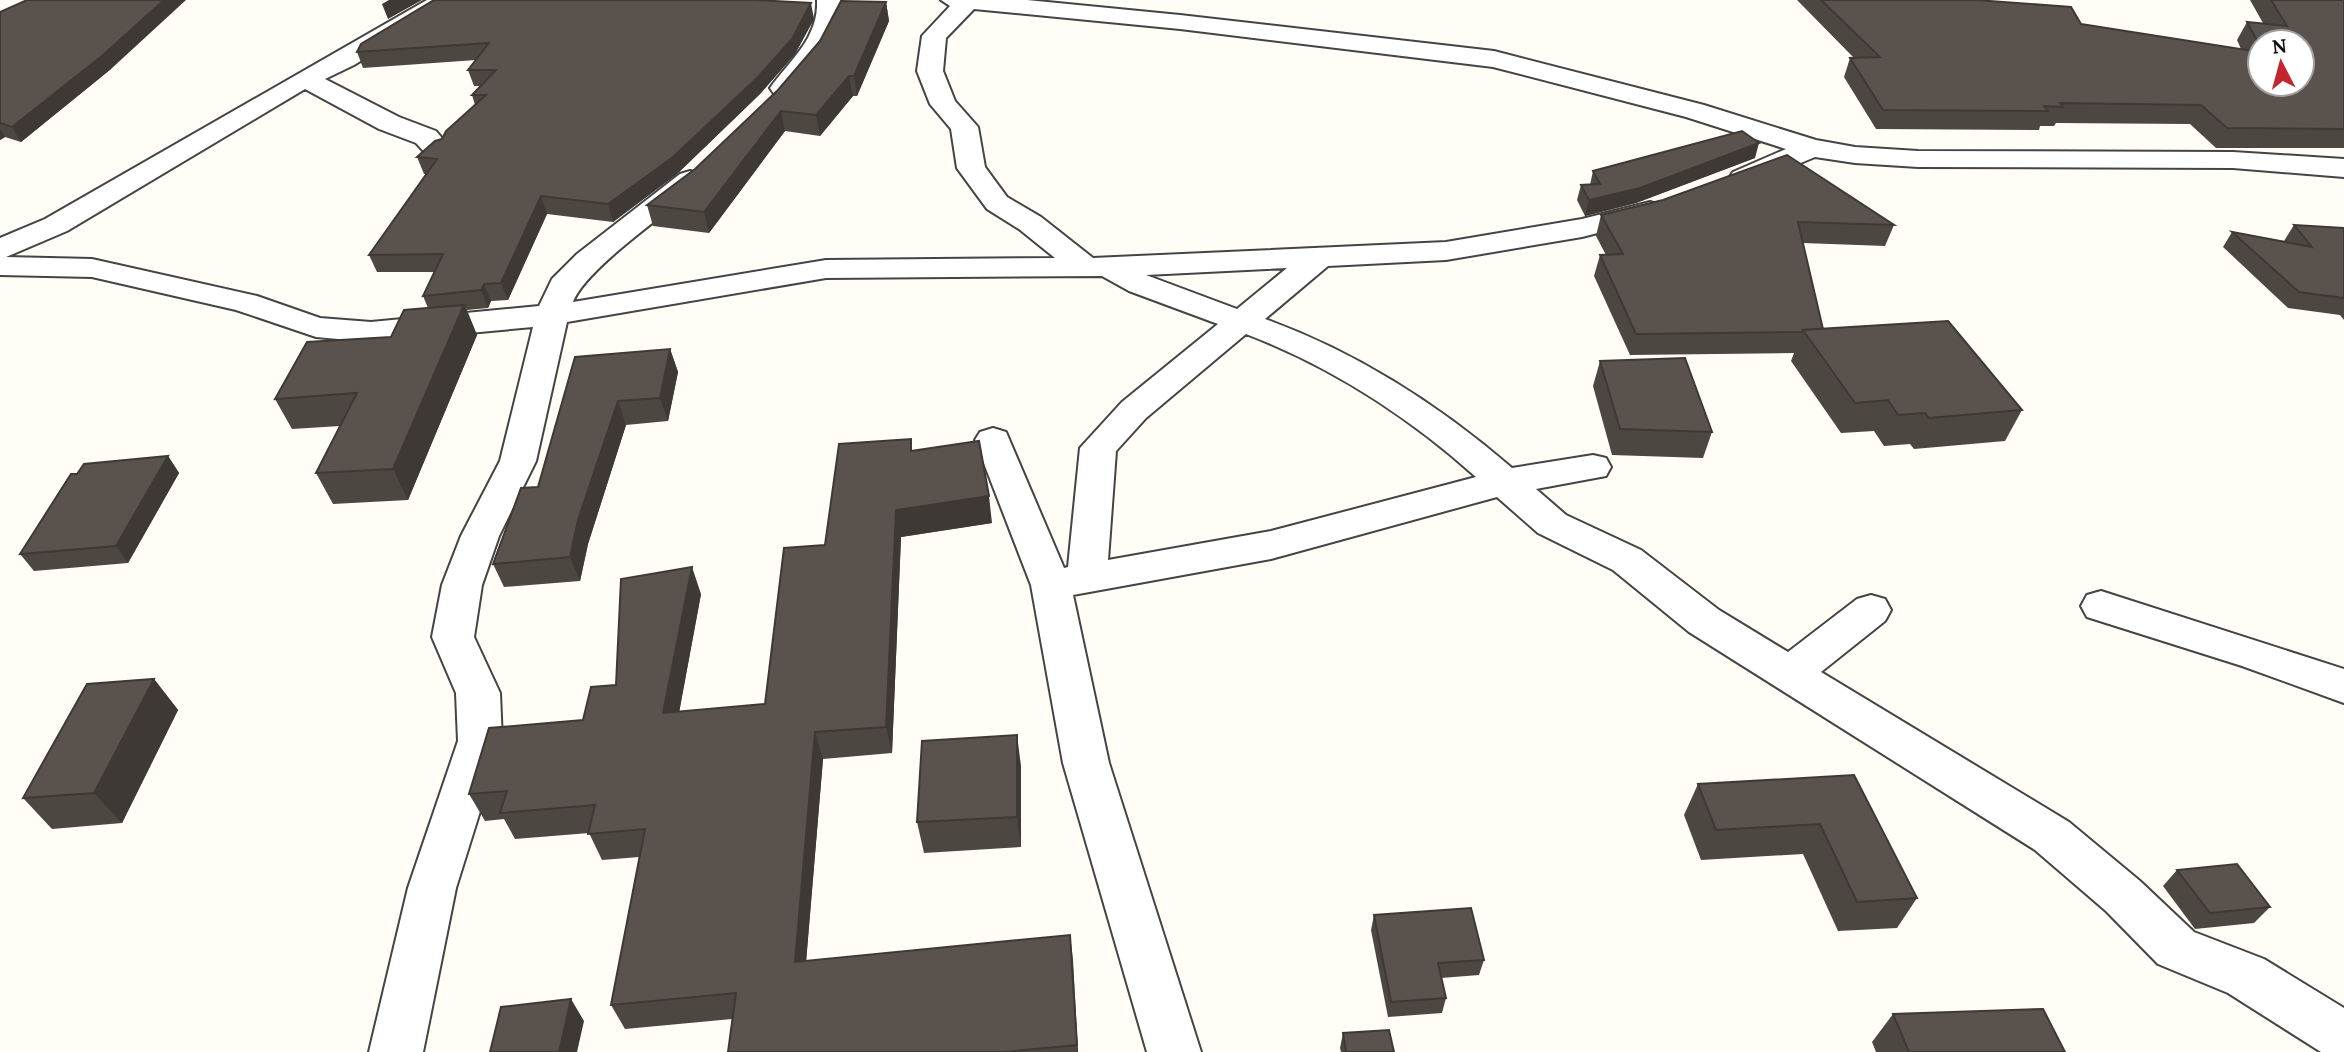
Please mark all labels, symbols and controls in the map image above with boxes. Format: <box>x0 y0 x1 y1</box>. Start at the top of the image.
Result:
north arrow <box>2246 28 2316 98</box>
text: N <box>2271 33 2288 59</box>

